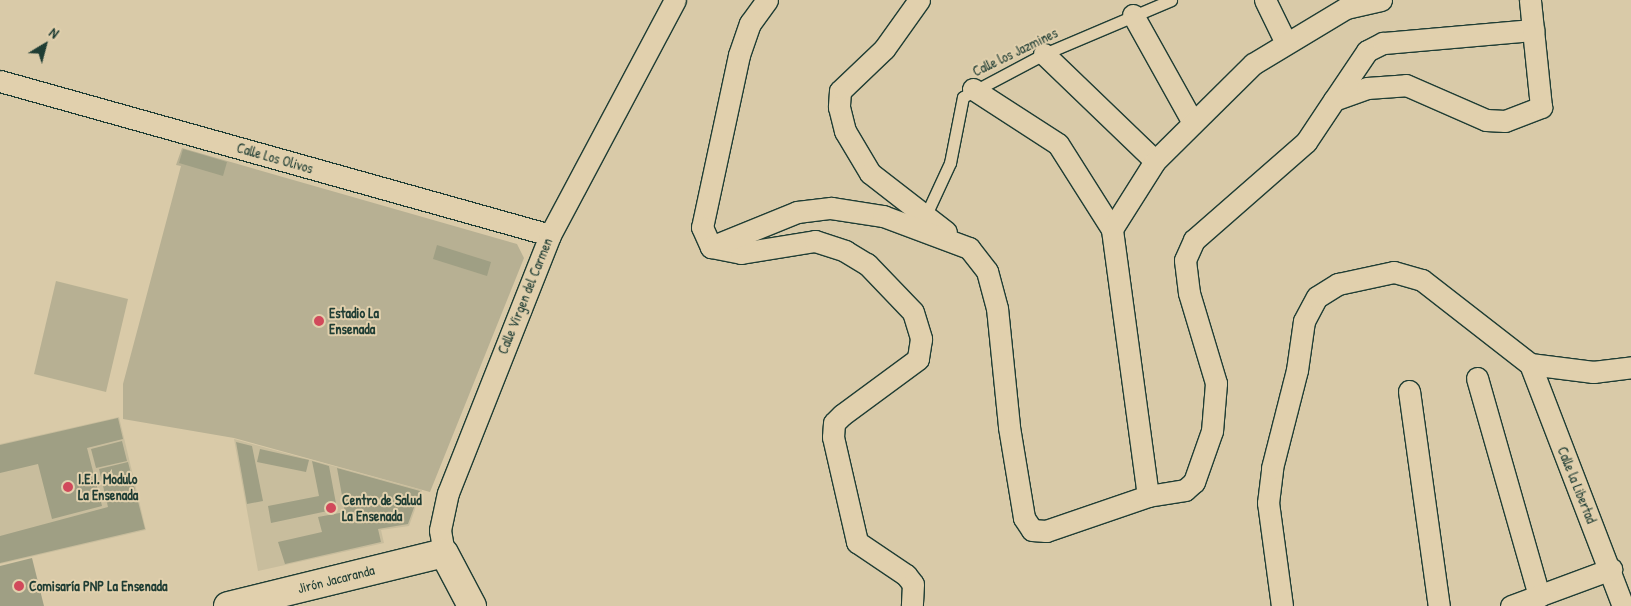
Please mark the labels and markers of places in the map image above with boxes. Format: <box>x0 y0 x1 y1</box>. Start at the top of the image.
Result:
place label: Estadio La Ensenada <box>329 305 379 338</box>
marker: Estadio La Ensenada <box>313 315 325 327</box>
place label: I.E.I. Modulo La Ensenada <box>78 471 138 504</box>
marker: I.E.I. Modulo La Ensenada <box>62 481 74 493</box>
place label: Centro de Salud La Ensenada <box>342 492 422 524</box>
marker: Centro de Salud La Ensenada <box>324 501 338 515</box>
place label: Comisaría PNP La Ensenada <box>29 578 167 594</box>
marker: Comisaría PNP La Ensenada <box>13 580 25 592</box>

